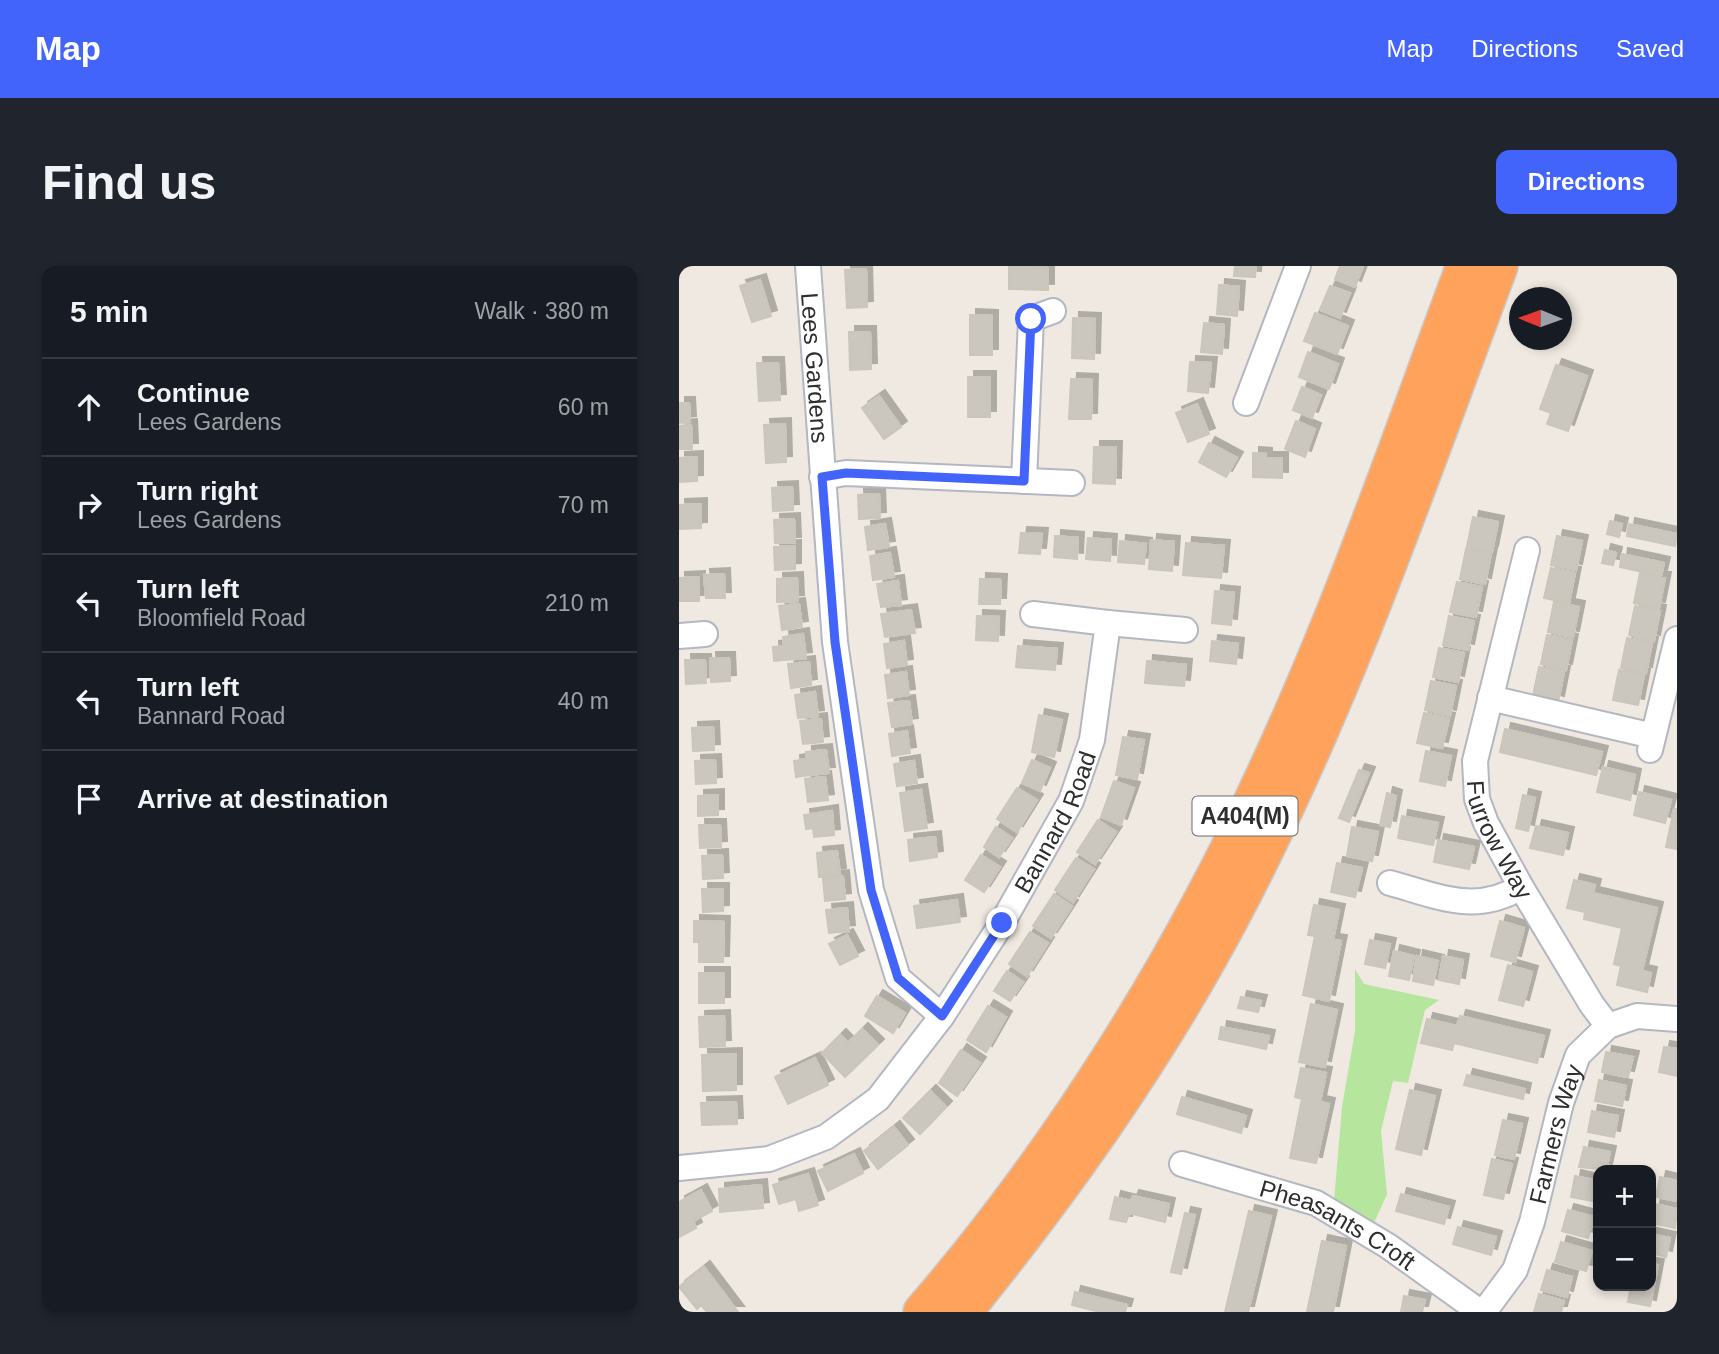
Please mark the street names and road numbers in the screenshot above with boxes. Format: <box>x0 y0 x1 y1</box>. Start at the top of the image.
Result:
street label: Lees Gardens <box>796 292 834 444</box>
street label: Bannard Road <box>1009 748 1101 897</box>
street label: Furrow Way <box>1463 780 1538 904</box>
road number: A404(M) <box>1193 796 1297 836</box>
street label: Farmers Way <box>1523 1061 1587 1206</box>
street label: Pheasants Croft <box>1257 1174 1421 1275</box>

